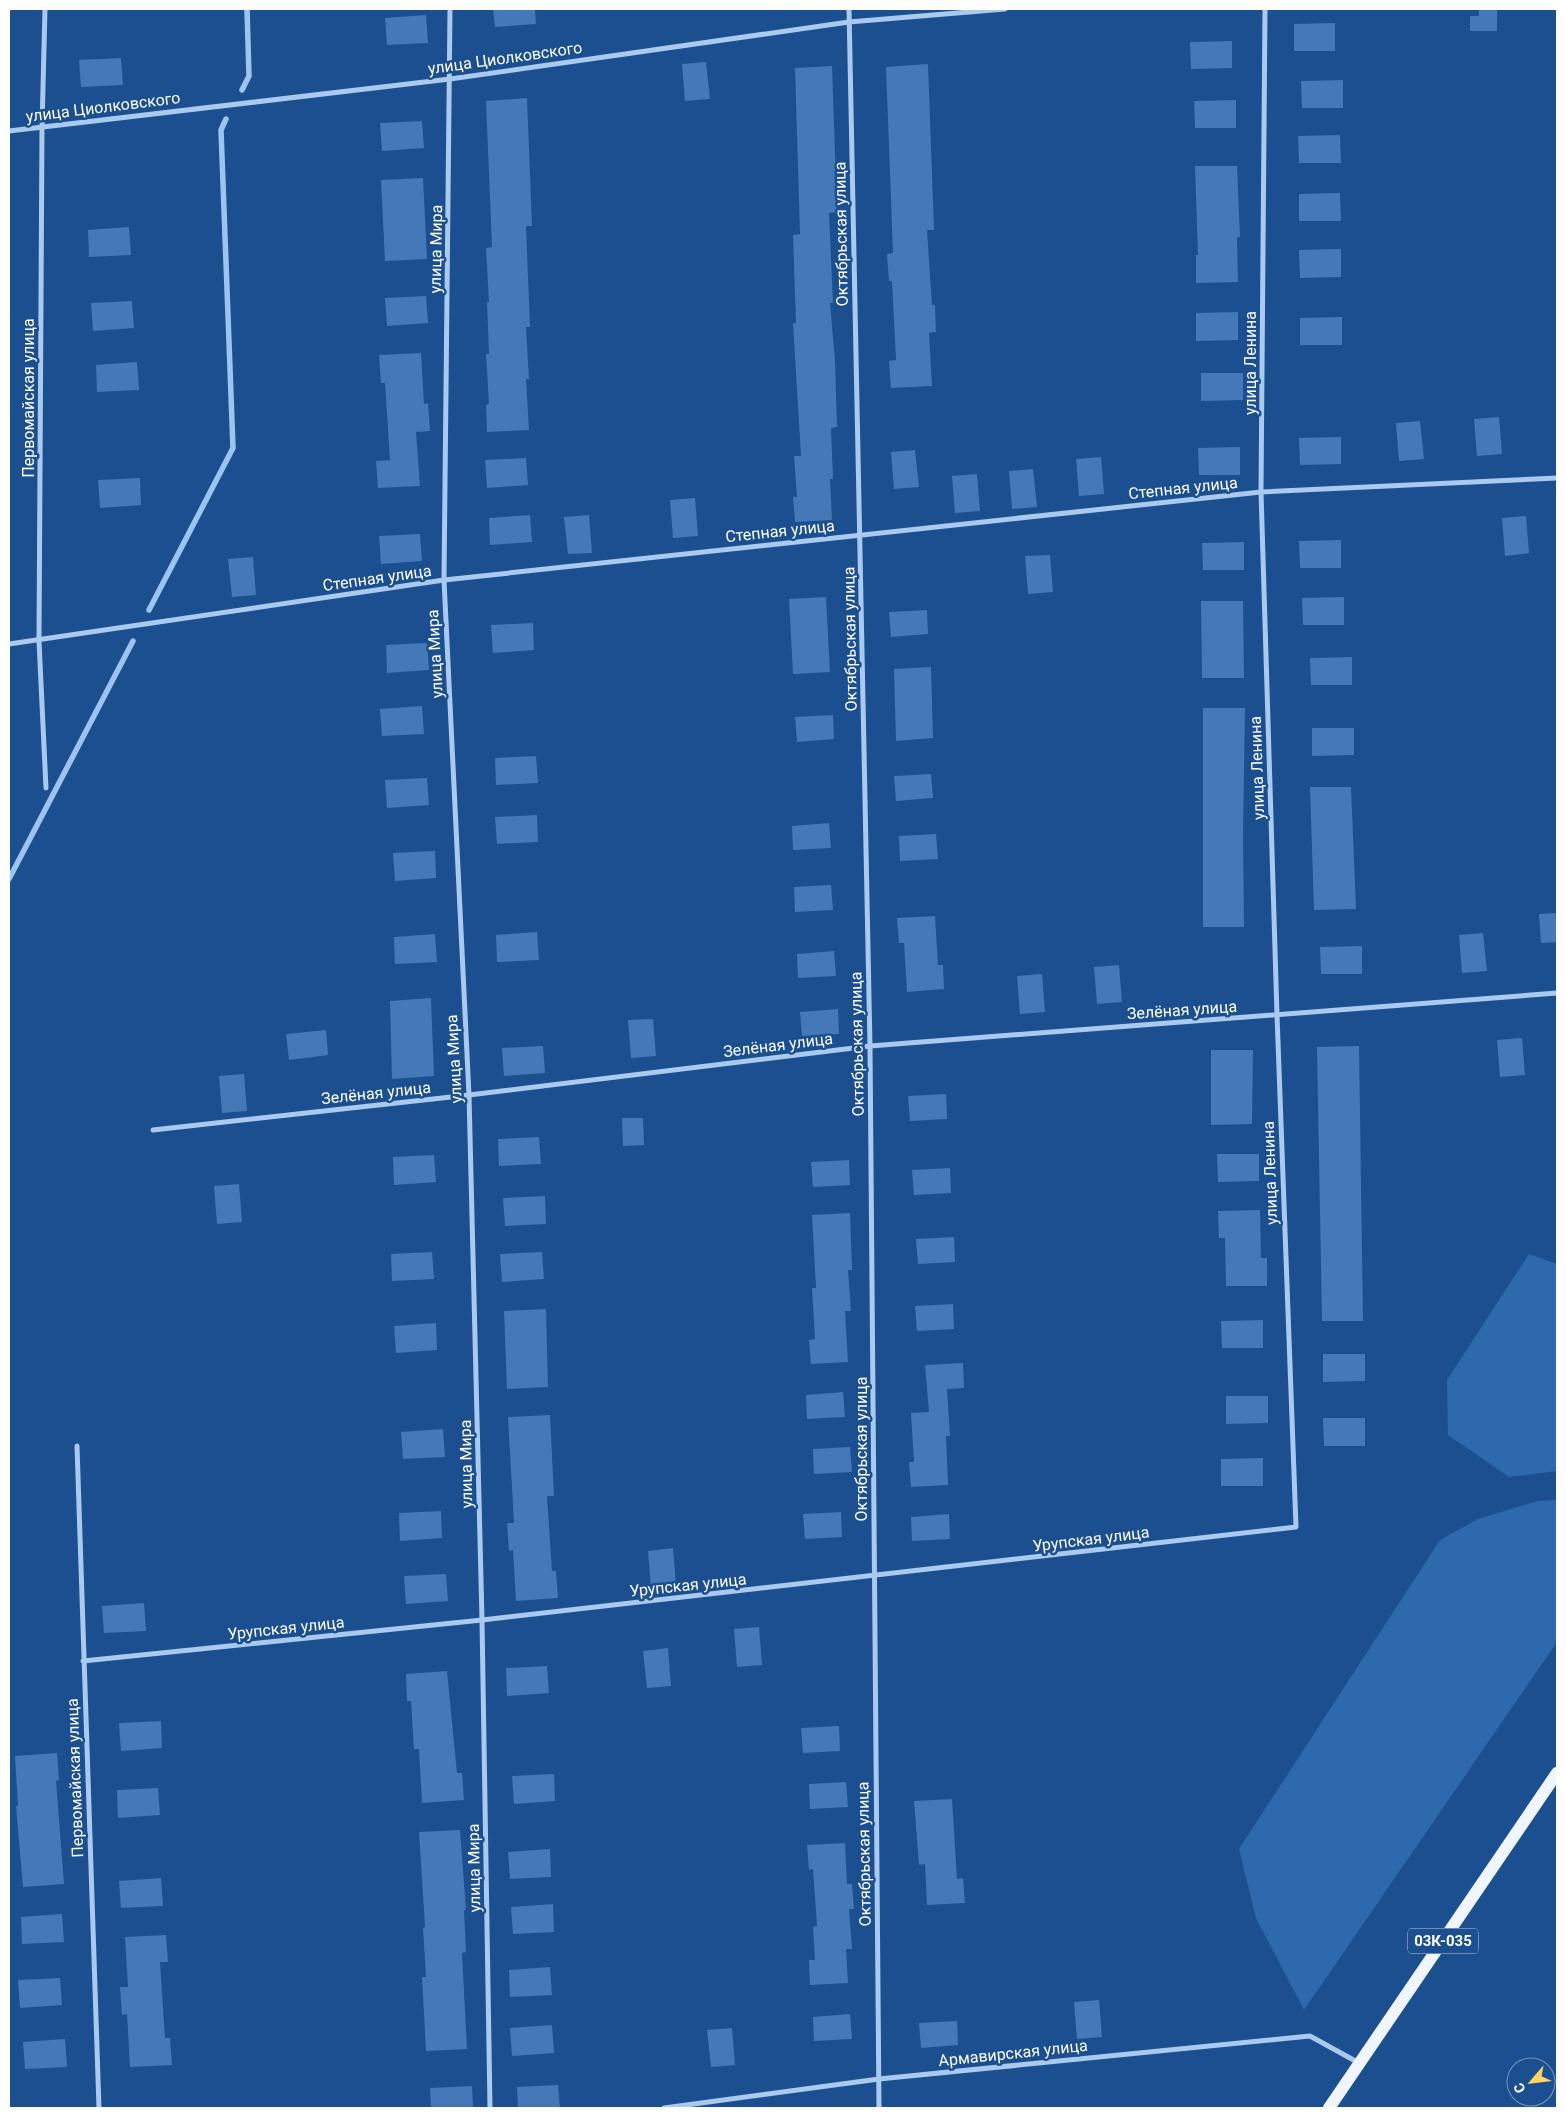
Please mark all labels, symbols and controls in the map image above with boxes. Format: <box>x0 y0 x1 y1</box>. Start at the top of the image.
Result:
street label: улица Циолковского <box>427 38 583 78</box>
street label: улица Циолковского <box>25 88 181 126</box>
street label: Октябрьская улица <box>830 161 852 307</box>
street label: улица Мира <box>426 204 446 294</box>
street label: улица Ленина <box>1241 311 1260 415</box>
street label: Первомайская улица <box>19 318 38 478</box>
street label: Степная улица <box>1127 473 1239 503</box>
street label: Степная улица <box>724 516 836 546</box>
street label: Степная улица <box>321 561 433 595</box>
street label: Октябрьская улица <box>839 566 861 712</box>
street label: улица Мира <box>423 609 447 699</box>
street label: улица Ленина <box>1246 716 1268 820</box>
street label: Октябрьская улица <box>846 971 868 1117</box>
street label: Зелёная улица <box>1126 997 1238 1023</box>
street label: улица Мира <box>442 1014 466 1104</box>
street label: Зелёная улица <box>722 1029 834 1061</box>
street label: Зелёная улица <box>320 1078 432 1108</box>
street label: улица Ленина <box>1259 1121 1281 1225</box>
street label: Октябрьская улица <box>852 1377 871 1521</box>
street label: улица Мира <box>456 1419 476 1509</box>
street label: Урупская улица <box>1032 1522 1150 1556</box>
street label: Урупская улица <box>629 1569 747 1601</box>
street label: Урупская улица <box>227 1612 345 1644</box>
street label: Первомайская улица <box>63 1698 87 1858</box>
street label: Октябрьская улица <box>853 1781 875 1927</box>
street label: улица Мира <box>464 1823 484 1913</box>
road number: 03К-035 <box>1408 1928 1478 1954</box>
street label: Армавирская улица <box>938 2036 1088 2070</box>
north arrow <box>1506 2057 1556 2107</box>
text: С <box>1510 2080 1529 2096</box>

